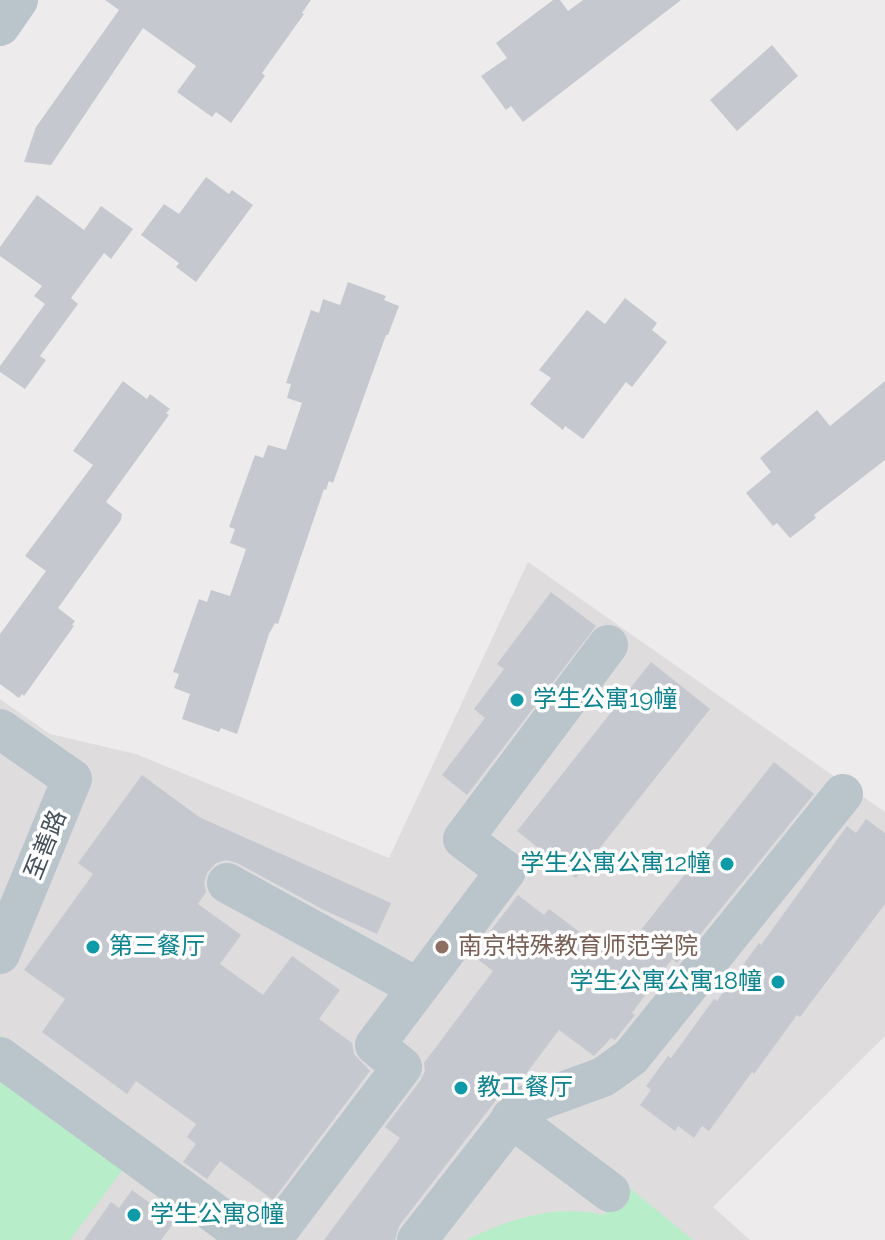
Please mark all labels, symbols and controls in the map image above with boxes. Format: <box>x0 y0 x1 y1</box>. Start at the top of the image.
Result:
place label: 学生公寓19幢 <box>533 686 677 714</box>
marker: 学生公寓19幢 <box>508 691 526 709</box>
street label: 至善路 <box>19 806 73 884</box>
place label: 学生公寓公寓12幢 <box>520 850 711 878</box>
marker: 学生公寓公寓12幢 <box>718 855 736 873</box>
place label: 第三餐厅 <box>109 933 205 961</box>
place label: 南京特殊教育师范学院 <box>458 933 698 961</box>
marker: 第三餐厅 <box>84 938 102 956</box>
marker: 南京特殊教育师范学院 <box>433 938 451 956</box>
place label: 学生公寓公寓18幢 <box>569 968 762 996</box>
marker: 学生公寓公寓18幢 <box>769 973 787 991</box>
place label: 教工餐厅 <box>477 1074 573 1102</box>
marker: 教工餐厅 <box>452 1079 470 1097</box>
place label: 学生公寓8幢 <box>150 1201 284 1229</box>
marker: 学生公寓8幢 <box>125 1206 143 1224</box>

